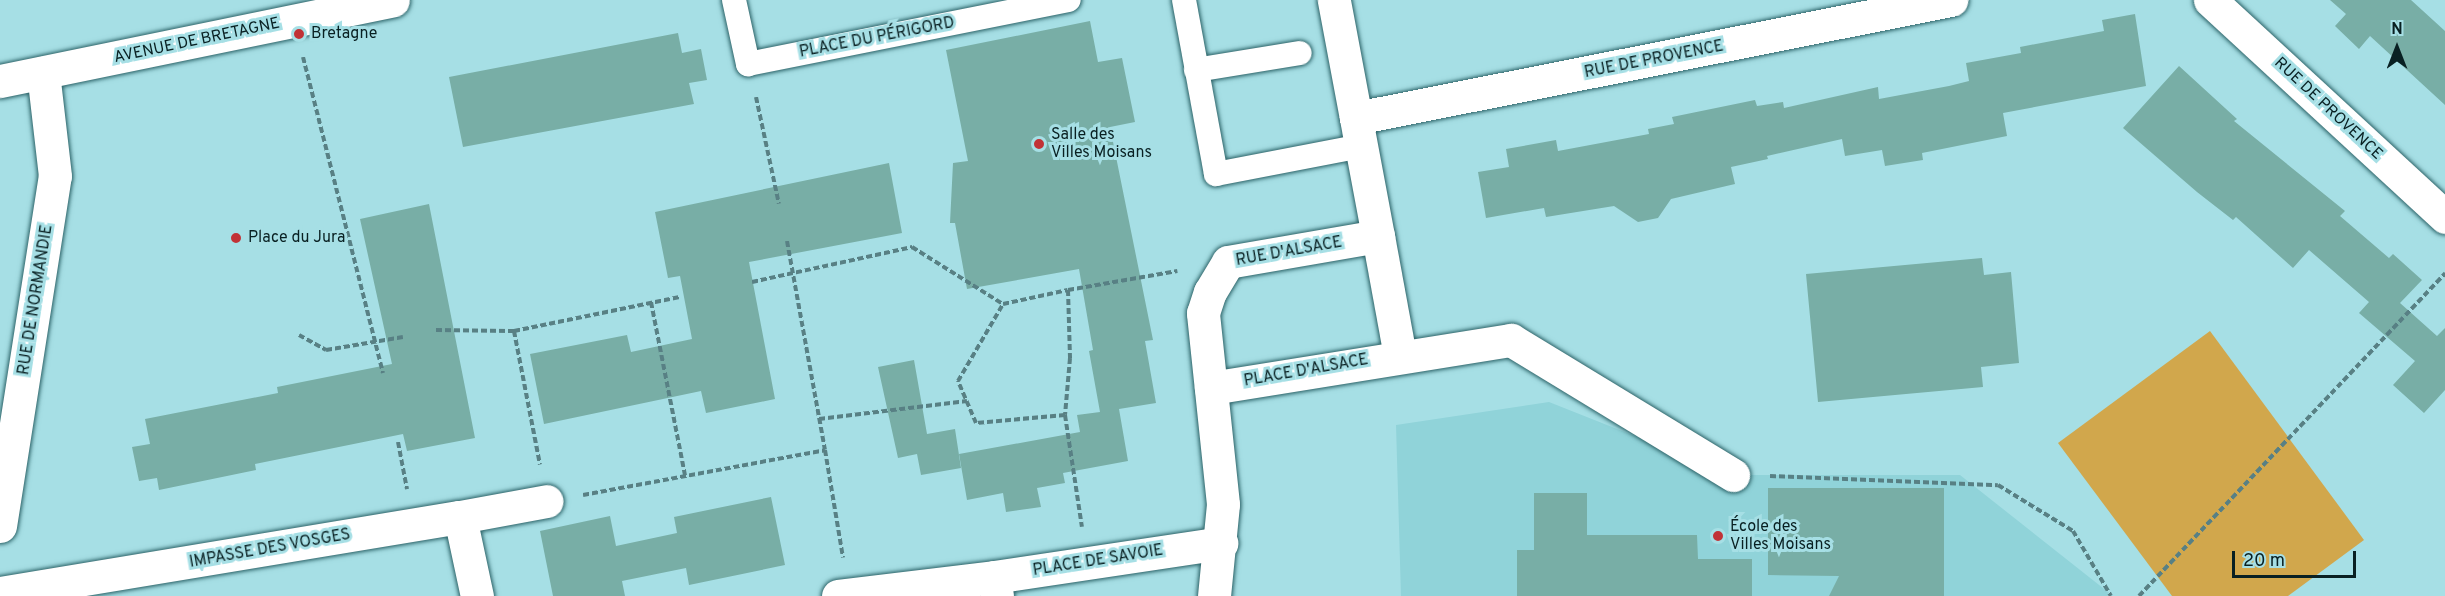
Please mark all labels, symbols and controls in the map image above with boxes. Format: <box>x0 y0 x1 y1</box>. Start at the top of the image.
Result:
street label: AVENUE DE BRETAGNE <box>112 14 282 68</box>
street label: PLACE DU PÉRIGORD <box>798 14 956 62</box>
north arrow <box>2367 18 2427 78</box>
text: N <box>2391 20 2403 40</box>
place label: Bretagne <box>311 24 377 44</box>
marker: Bretagne <box>292 27 306 41</box>
street label: RUE DE PROVENCE <box>1583 37 1725 83</box>
street label: RUE DE PROVENCE <box>2270 54 2386 164</box>
place label: Salle des Villes Moisans <box>1051 125 1152 163</box>
marker: Salle des Villes Moisans <box>1032 137 1046 151</box>
street label: RUE DE NORMANDIE <box>15 224 57 376</box>
place label: Place du Jura <box>248 228 345 248</box>
marker: Place du Jura <box>229 231 243 245</box>
street label: RUE D'ALSACE <box>1234 233 1344 271</box>
street label: PLACE D'ALSACE <box>1242 351 1370 391</box>
place label: École des Villes Moisans <box>1730 517 1831 555</box>
street label: IMPASSE DES VOSGES <box>188 525 352 573</box>
marker: École des Villes Moisans <box>1711 529 1725 543</box>
scale bar <box>2235 539 2360 577</box>
street label: PLACE DE SAVOIE <box>1032 541 1164 581</box>
text: 20 m <box>2243 550 2285 573</box>

